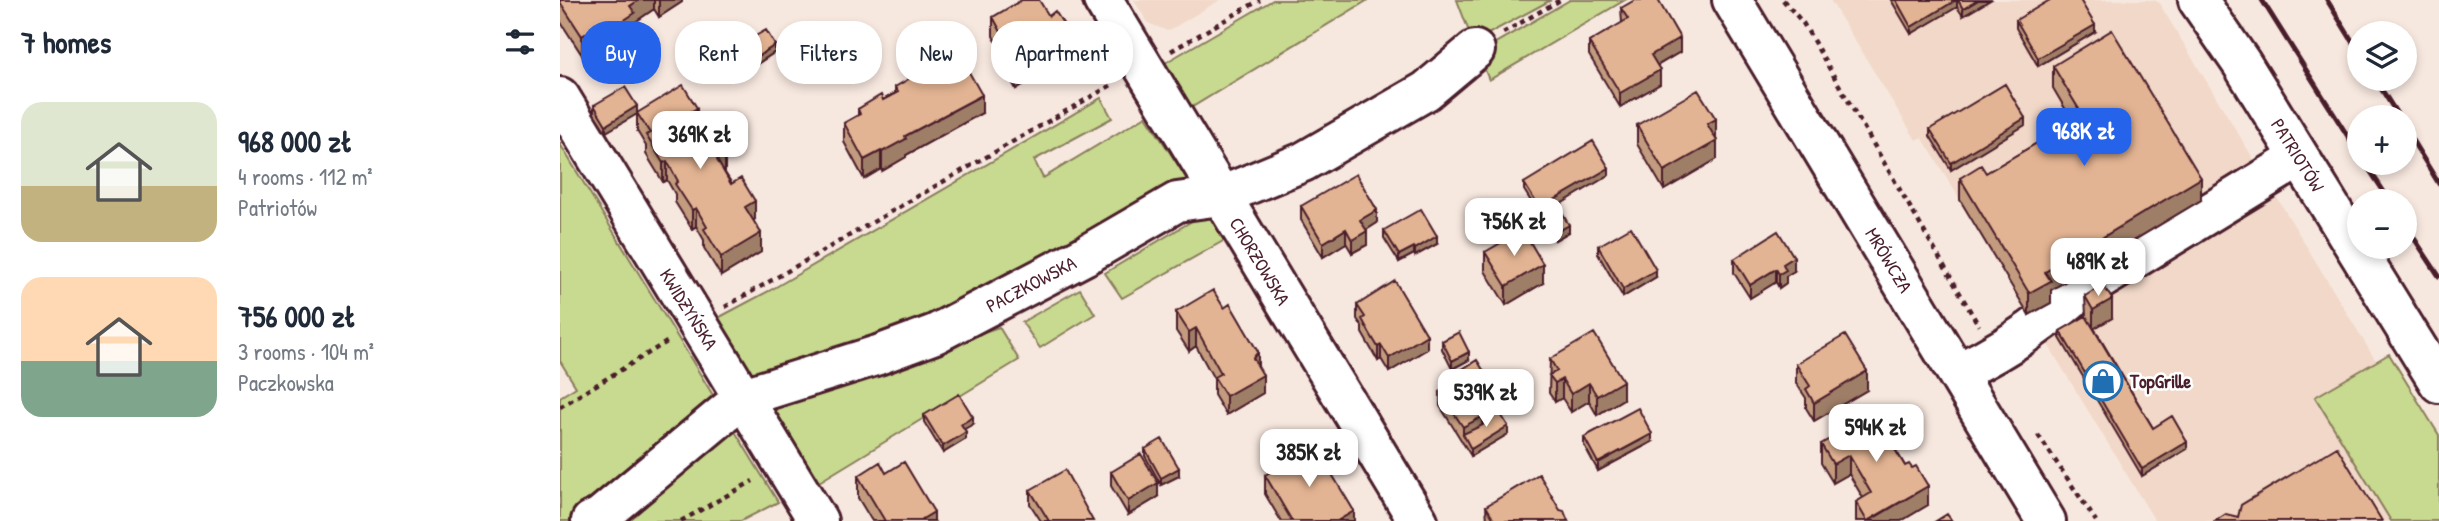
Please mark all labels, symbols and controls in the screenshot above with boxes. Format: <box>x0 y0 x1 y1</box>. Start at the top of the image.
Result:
chip: Buy <box>581 21 661 84</box>
chip: Rent <box>675 21 762 84</box>
chip: Filters <box>776 21 882 84</box>
chip: New <box>896 21 977 84</box>
chip: Apartment <box>991 21 1133 84</box>
map controls <box>2347 21 2417 259</box>
button: layers <box>2347 21 2417 91</box>
text: 7 homes <box>21 22 111 62</box>
icon: filters <box>501 23 539 61</box>
button: + <box>2347 105 2417 175</box>
pin: 968K zł <box>2019 108 2149 168</box>
pin: 369K zł <box>635 111 765 171</box>
street label: PATRIOTÓW <box>2265 113 2331 197</box>
text: 968K zł <box>2052 115 2116 146</box>
text: 369K zł <box>668 118 732 149</box>
text: 968 000 zł <box>238 121 352 161</box>
icon: home <box>77 130 161 214</box>
text: 4 rooms · 112 m² <box>238 161 373 192</box>
button: − <box>2347 189 2417 259</box>
text: Patriotów <box>238 192 317 223</box>
pin: 756K zł <box>1449 198 1579 258</box>
text: 756K zł <box>1481 205 1547 236</box>
street label: CHORZOWSKA <box>1224 212 1296 310</box>
street label: MRÓWCZA <box>1859 223 1919 297</box>
pin: 489K zł <box>2033 238 2163 298</box>
text: 489K zł <box>2067 245 2129 276</box>
street label: PACZKOWSKA <box>981 249 1081 319</box>
street label: KWIDZYŃSKA <box>654 263 724 355</box>
text: 756 000 zł <box>238 296 356 336</box>
icon: home <box>77 305 161 389</box>
text: 3 rooms · 104 m² <box>238 336 374 367</box>
shop icon: TopGrille <box>2082 360 2124 402</box>
text: Paczkowska <box>238 367 334 398</box>
place label: TopGrille <box>2129 368 2192 395</box>
pin: 539K zł <box>1421 370 1551 429</box>
text: 539K zł <box>1454 376 1518 407</box>
pin: 594K zł <box>1811 405 1941 464</box>
text: 594K zł <box>1845 411 1907 442</box>
pin: 385K zł <box>1244 430 1374 489</box>
text: 385K zł <box>1276 436 1342 467</box>

